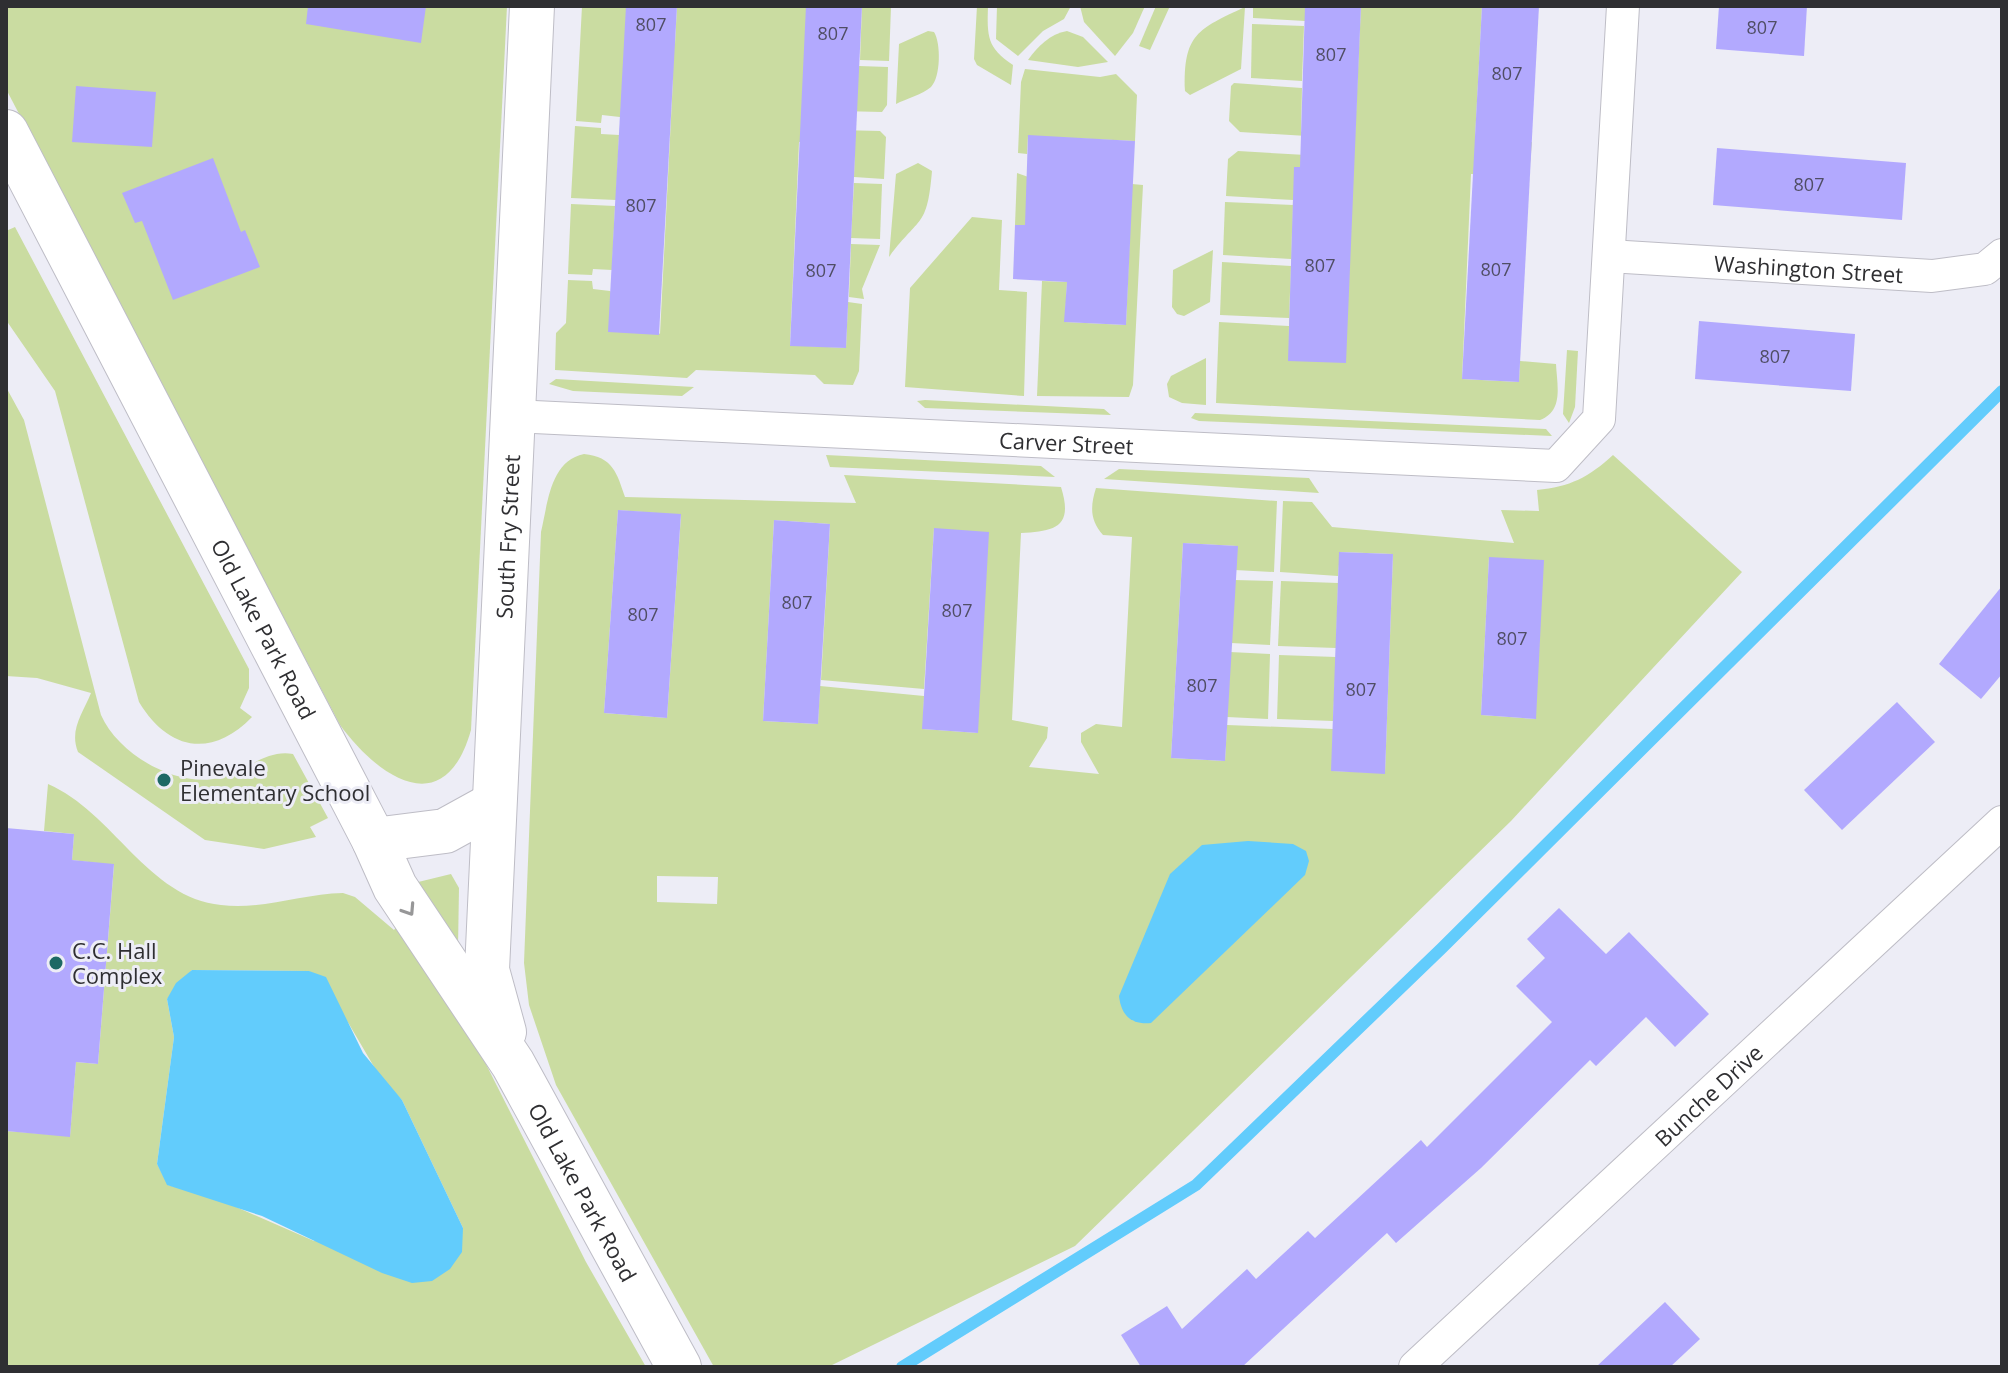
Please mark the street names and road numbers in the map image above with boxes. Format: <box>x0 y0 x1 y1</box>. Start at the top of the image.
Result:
street label: Washington Street <box>1713 248 1904 289</box>
street label: Carver Street <box>998 424 1134 461</box>
street label: South Fry Street <box>488 454 526 620</box>
street label: Old Lake Park Road <box>205 533 324 724</box>
street label: Bunche Drive <box>1648 1037 1769 1153</box>
street label: Old Lake Park Road <box>522 1097 644 1287</box>

